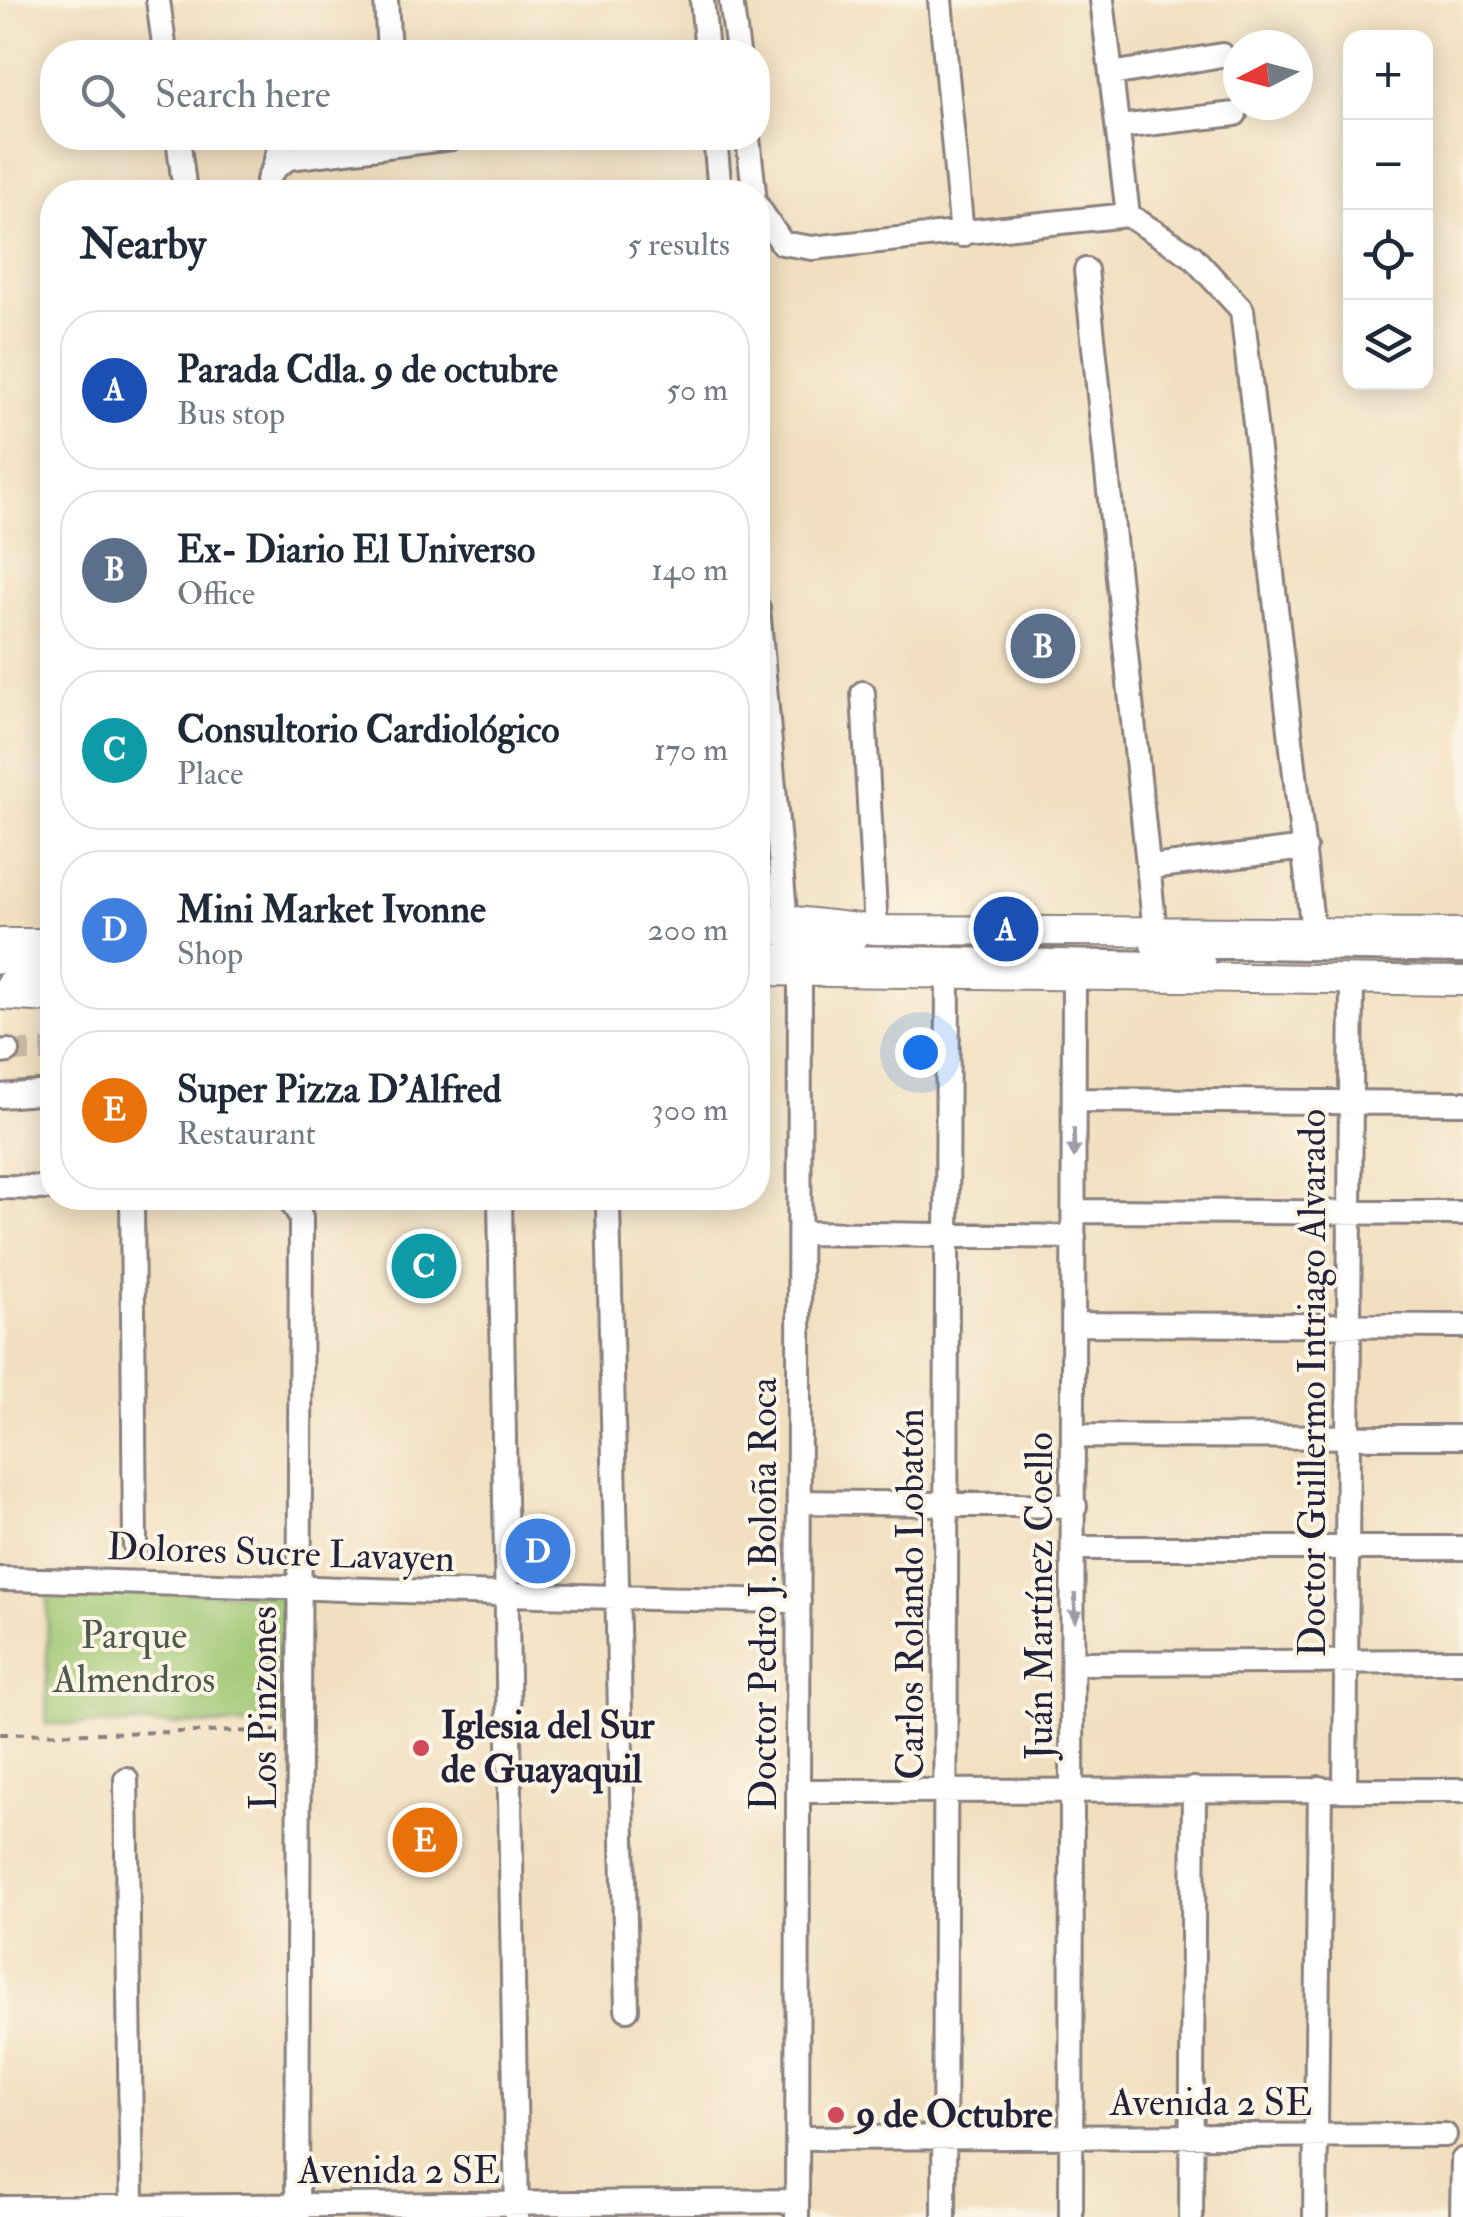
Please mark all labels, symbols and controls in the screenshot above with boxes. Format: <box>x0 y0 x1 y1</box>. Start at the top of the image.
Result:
north arrow <box>1223 30 1313 120</box>
map controls <box>1343 30 1433 390</box>
button: + <box>1343 30 1433 120</box>
search box <box>40 40 770 150</box>
icon: search <box>75 68 130 123</box>
text: Search here <box>155 71 331 119</box>
button: − <box>1343 120 1433 210</box>
button: locate <box>1343 210 1433 300</box>
text: Nearby <box>80 219 206 271</box>
text: 5 results <box>627 225 730 265</box>
button: layers <box>1343 300 1433 390</box>
text: Parada Cdla. 9 de octubre <box>177 346 558 394</box>
text: A <box>104 370 125 410</box>
text: 50 m <box>666 370 728 410</box>
text: Bus stop <box>177 394 285 434</box>
text: Ex- Diario El Universo <box>177 526 535 574</box>
text: B <box>104 550 125 590</box>
text: 140 m <box>651 550 728 590</box>
text: Office <box>177 574 255 614</box>
pin: B <box>1010 608 1076 684</box>
text: Consultorio Cardiológico <box>177 706 560 754</box>
text: C <box>103 730 126 770</box>
text: 170 m <box>654 730 728 770</box>
text: Place <box>177 754 243 794</box>
text: Mini Market Ivonne <box>177 886 486 934</box>
pin: A <box>974 892 1038 966</box>
text: D <box>101 910 128 950</box>
text: 200 m <box>647 910 728 950</box>
text: Shop <box>177 934 243 974</box>
your location <box>895 1027 946 1078</box>
text: Super Pizza D'Alfred <box>177 1066 502 1114</box>
text: E <box>103 1090 126 1130</box>
text: 300 m <box>651 1090 728 1130</box>
street label: Doctor Guillermo Intriago Alvarado <box>1289 1109 1337 1657</box>
text: Restaurant <box>177 1114 316 1154</box>
one-way arrow <box>1066 1127 1082 1159</box>
pin: C <box>392 1228 456 1304</box>
street label: Doctor Pedro J. Boloña Roca <box>740 1377 788 1811</box>
street label: Carlos Rolando Lobatón <box>887 1408 935 1780</box>
street label: Juán Martínez Coello <box>1016 1432 1064 1761</box>
pin: D <box>506 1514 570 1588</box>
street label: Dolores Sucre Lavayen <box>106 1523 456 1583</box>
one-way arrow <box>1067 1592 1083 1624</box>
street label: Los Pinzones <box>240 1606 288 1810</box>
park label: Parque Almendros <box>52 1612 215 1704</box>
place label: Iglesia del Sur de Guayaquil <box>441 1702 655 1794</box>
marker: Iglesia del Sur de Guayaquil <box>410 1737 432 1759</box>
pin: E <box>392 1802 458 1878</box>
street label: Avenida 2 SE <box>1109 2079 1312 2127</box>
place label: 9 de Octubre <box>853 2091 1053 2139</box>
marker: 9 de Octubre <box>825 2104 847 2126</box>
street label: Avenida 2 SE <box>297 2147 500 2195</box>

